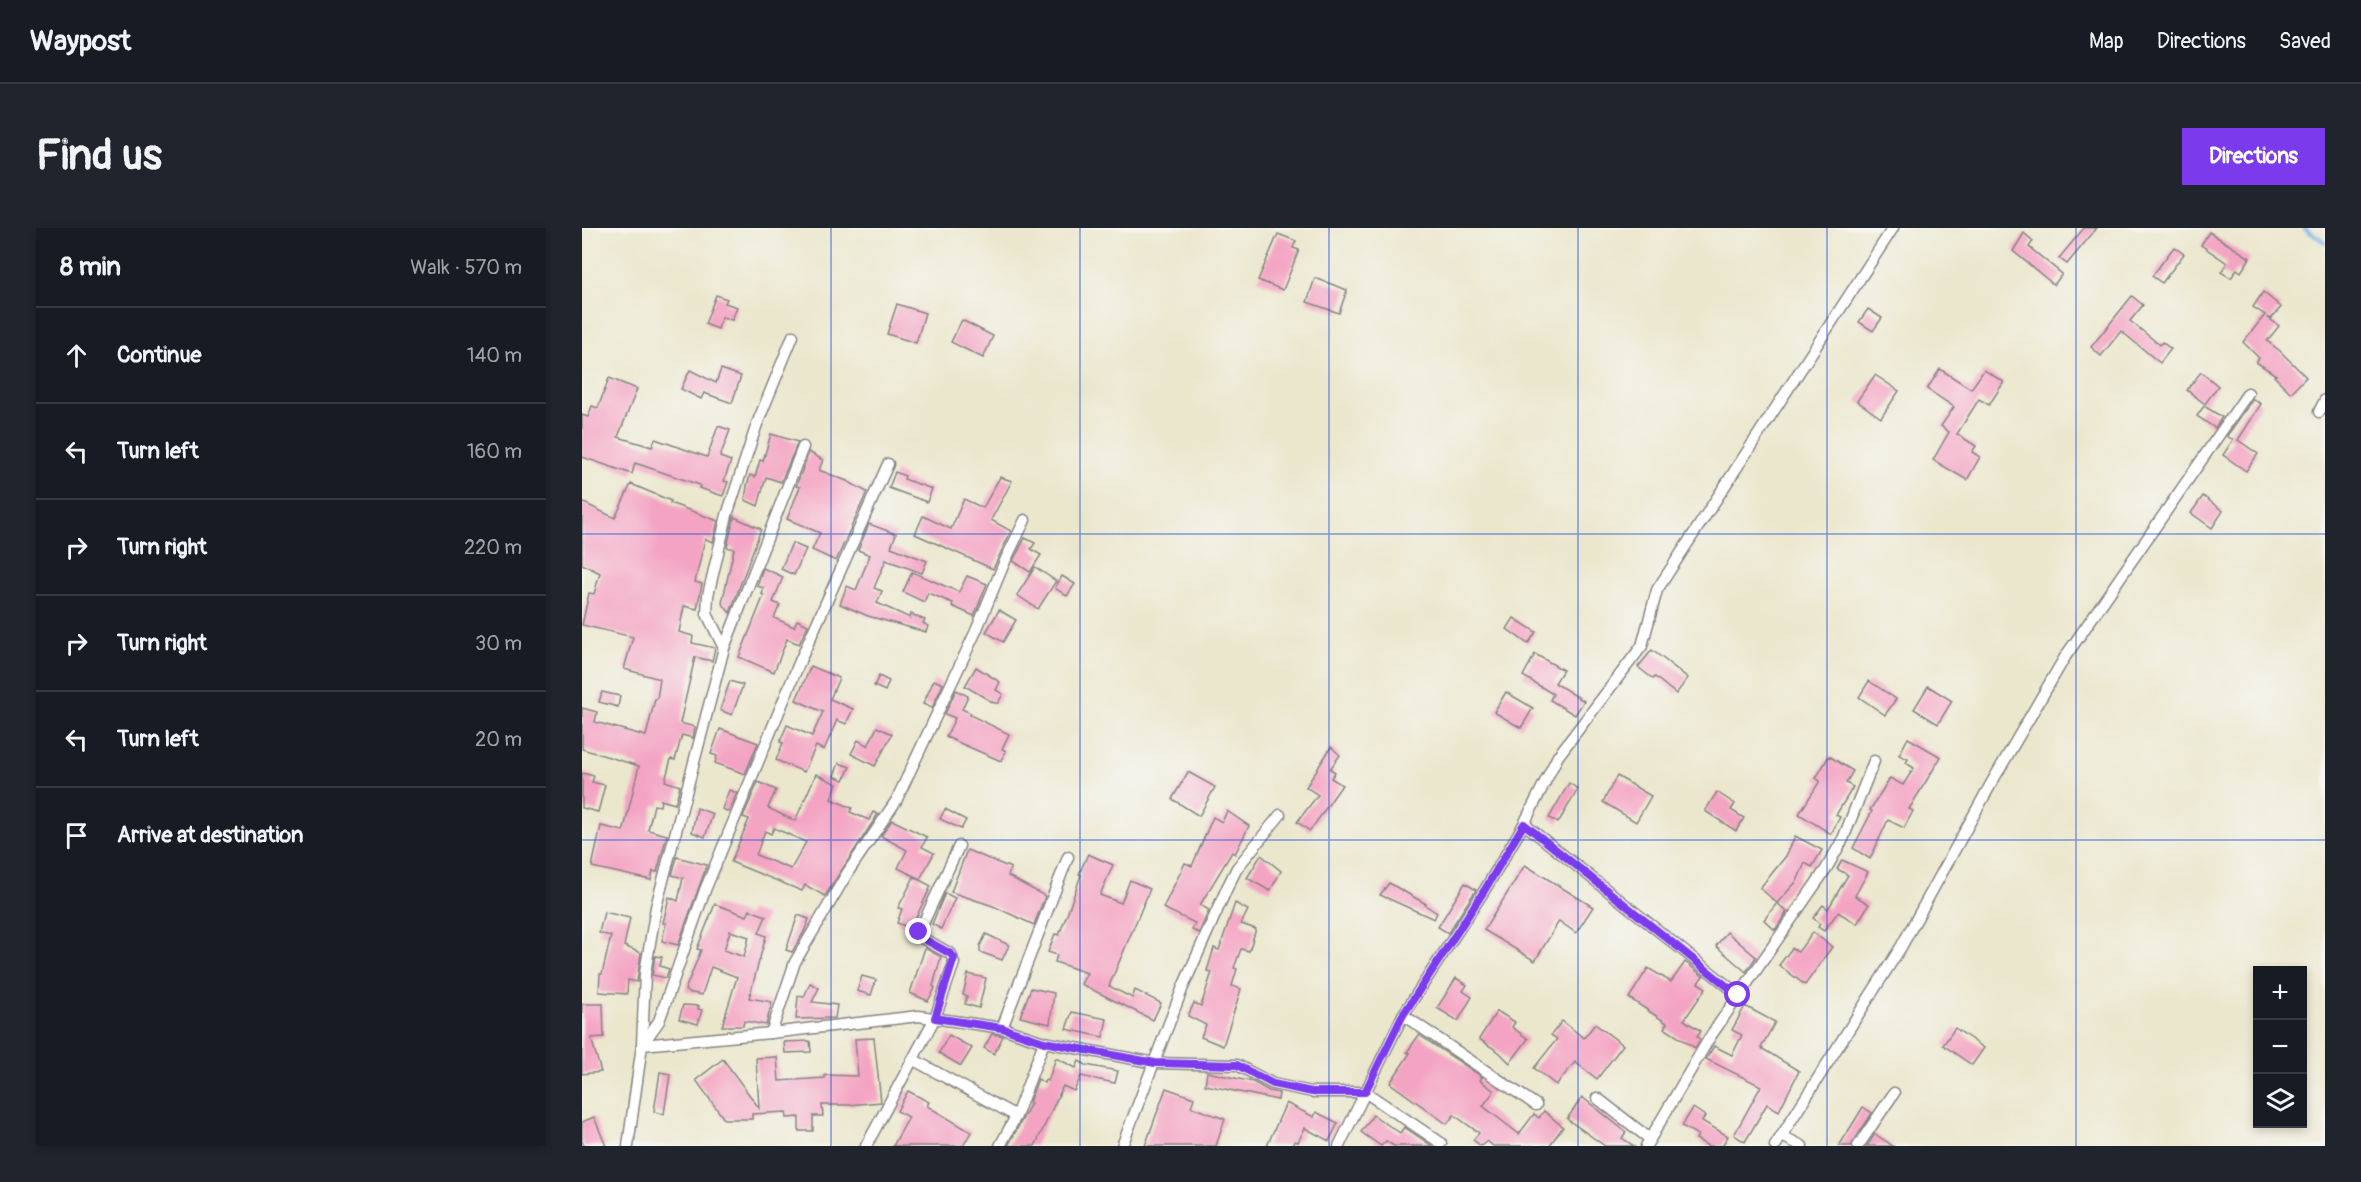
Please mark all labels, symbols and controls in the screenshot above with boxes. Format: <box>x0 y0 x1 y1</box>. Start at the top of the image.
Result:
text: Waypost <box>30 24 131 59</box>
text: Map <box>2089 28 2124 55</box>
text: Directions <box>2157 28 2246 55</box>
text: Saved <box>2279 28 2331 55</box>
button: Directions <box>2182 128 2325 185</box>
text: Find us <box>36 130 162 182</box>
text: 8 min <box>60 251 121 283</box>
text: Walk · 570 m <box>410 255 522 280</box>
icon: ahead <box>60 339 93 372</box>
text: Continue <box>117 341 201 369</box>
text: 140 m <box>467 343 522 368</box>
icon: left <box>60 435 93 468</box>
text: Turn left <box>117 437 199 465</box>
text: 160 m <box>467 439 522 464</box>
icon: right <box>60 531 93 564</box>
text: Turn right <box>117 533 207 561</box>
text: 220 m <box>464 535 522 560</box>
icon: right <box>60 627 93 660</box>
text: Turn right <box>117 629 207 657</box>
text: 30 m <box>475 631 522 656</box>
icon: left <box>60 723 93 756</box>
text: Turn left <box>117 725 199 753</box>
text: 20 m <box>475 727 522 752</box>
icon: arrive <box>60 819 93 852</box>
text: Arrive at destination <box>117 821 303 849</box>
route end <box>905 918 931 944</box>
map controls <box>2253 966 2307 1128</box>
button: + <box>2253 966 2307 1020</box>
route start <box>1724 981 1750 1007</box>
button: − <box>2253 1020 2307 1074</box>
button: layers <box>2253 1074 2307 1128</box>

